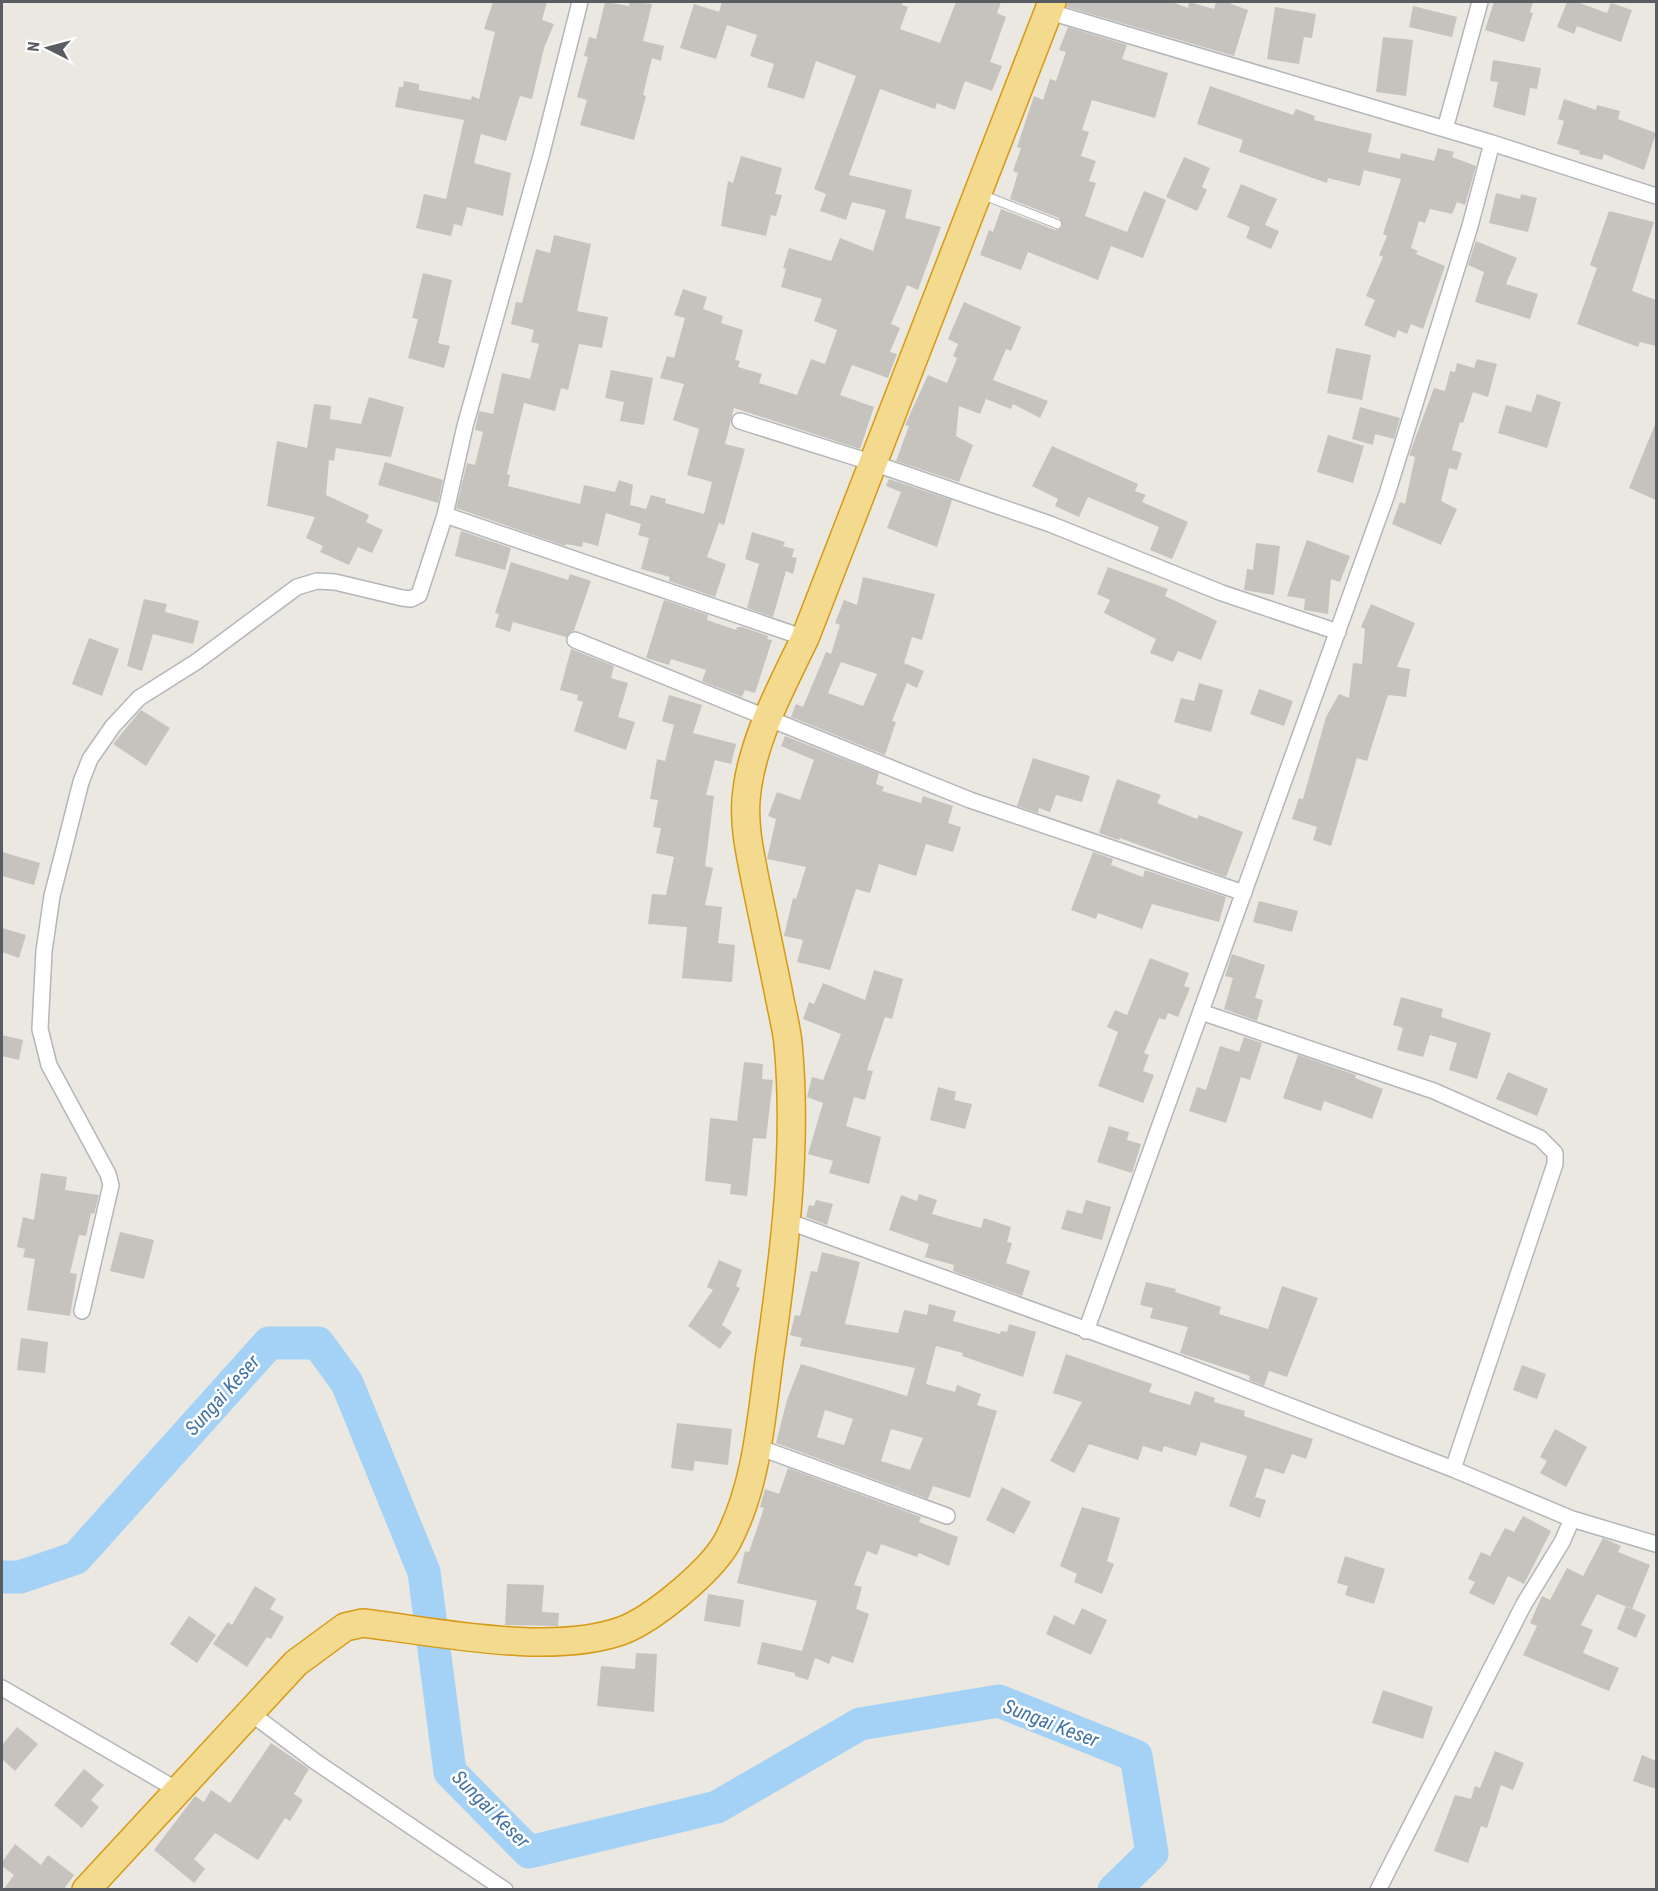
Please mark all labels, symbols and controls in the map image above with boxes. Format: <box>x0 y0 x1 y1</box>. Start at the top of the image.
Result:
north arrow <box>18 18 78 78</box>
text: N <box>24 41 44 52</box>
water label: Sungai Keser <box>180 1349 265 1440</box>
water label: Sungai Keser <box>1000 1694 1103 1753</box>
water label: Sungai Keser <box>447 1765 536 1854</box>

